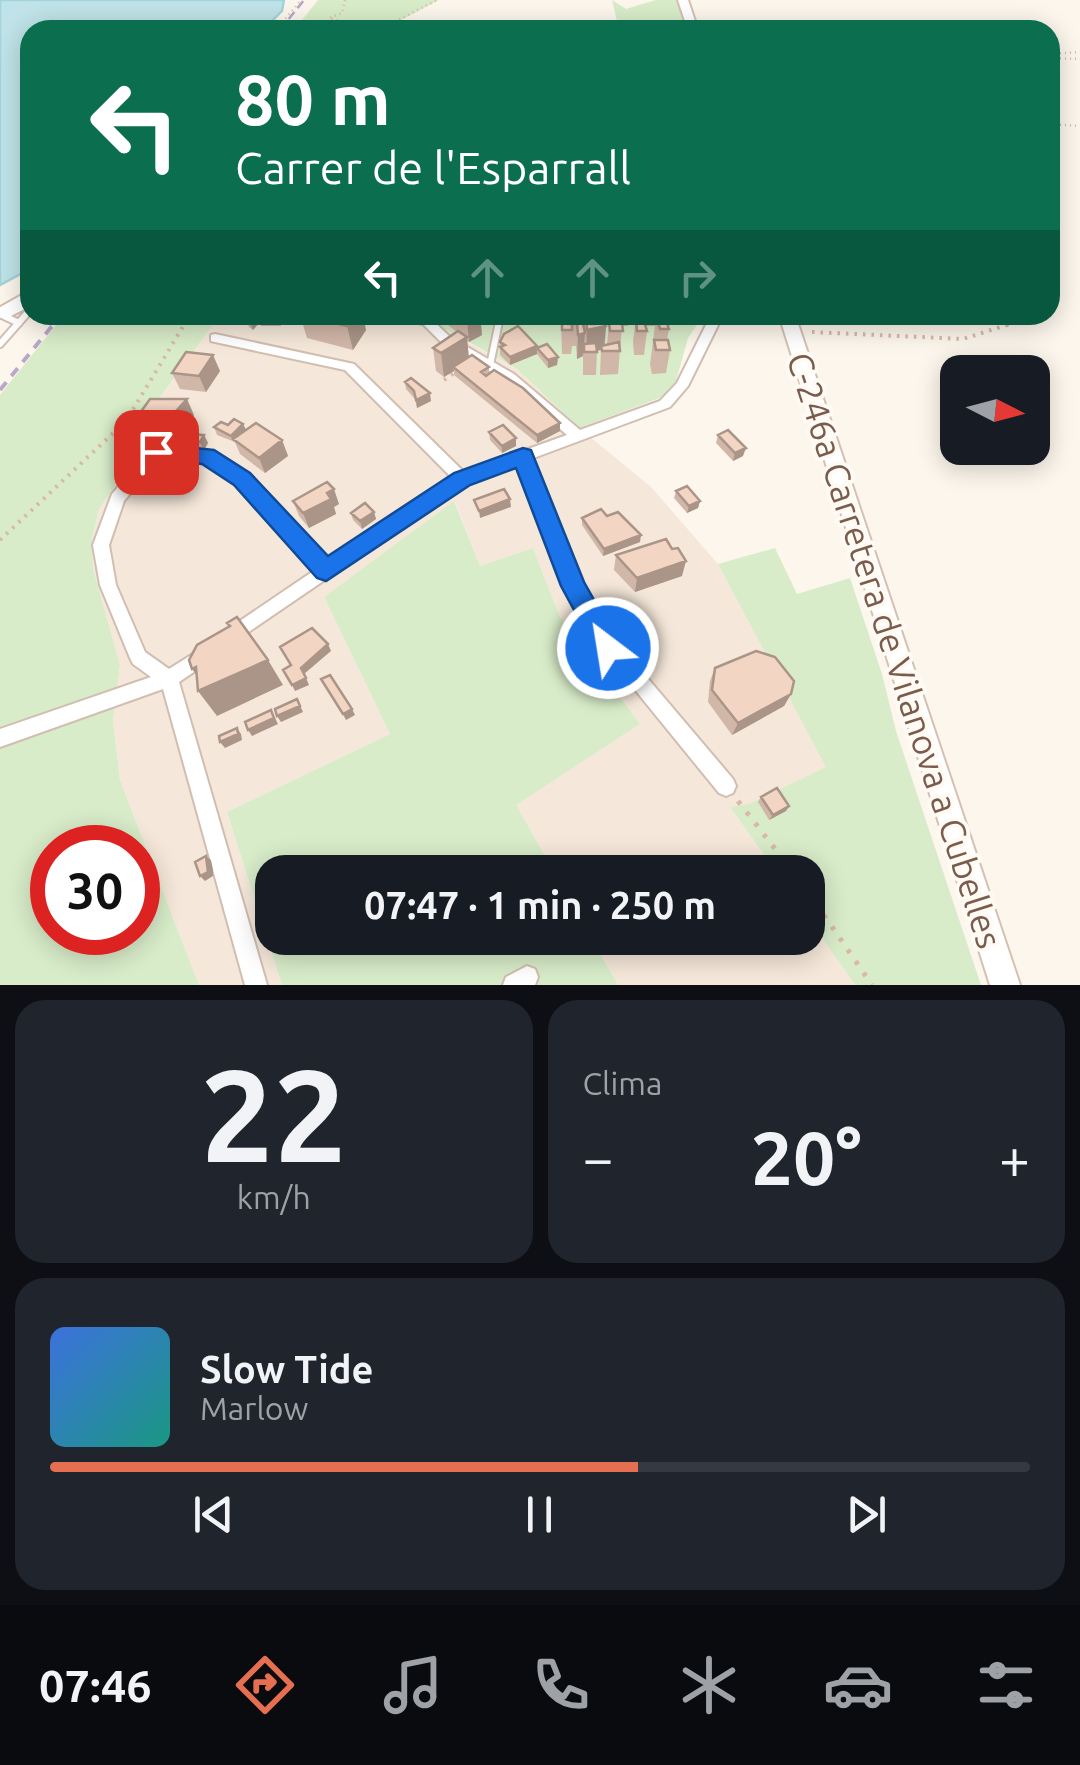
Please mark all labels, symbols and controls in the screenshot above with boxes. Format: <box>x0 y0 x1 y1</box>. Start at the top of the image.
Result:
icon: left <box>70 60 200 190</box>
text: 80 m <box>235 60 391 138</box>
text: Carrer de l'Esparrall <box>235 142 631 193</box>
icon: left <box>355 250 410 305</box>
icon: ahead <box>460 250 515 305</box>
icon: ahead <box>565 250 620 305</box>
icon: right <box>670 250 725 305</box>
street label: C-246a Carretera de Vilanova a Cubelles <box>780 347 1010 953</box>
north arrow <box>940 355 1050 465</box>
map controls <box>940 355 1050 465</box>
pin <box>114 410 199 495</box>
icon: arrive <box>129 425 184 480</box>
position arrow <box>556 596 660 700</box>
speed limit sign: 30 <box>30 825 160 955</box>
text: 07:47 · 1 min · 250 m <box>364 884 716 926</box>
text: 22 <box>200 1041 347 1187</box>
text: Clima <box>583 1065 662 1101</box>
text: 20° <box>751 1115 862 1199</box>
text: − <box>583 1127 614 1188</box>
text: + <box>999 1127 1030 1188</box>
text: km/h <box>237 1179 311 1215</box>
text: Slow Tide <box>200 1348 373 1390</box>
text: Marlow <box>200 1390 308 1426</box>
icon: previous <box>186 1487 241 1542</box>
icon: pause <box>512 1487 567 1542</box>
icon: next <box>839 1487 894 1542</box>
icon: directions <box>230 1650 300 1720</box>
icon: music <box>378 1650 448 1720</box>
icon: phone <box>526 1650 596 1720</box>
icon: climate <box>674 1650 744 1720</box>
icon: car <box>823 1650 893 1720</box>
icon: filters <box>971 1650 1041 1720</box>
text: 07:46 <box>39 1660 152 1711</box>

